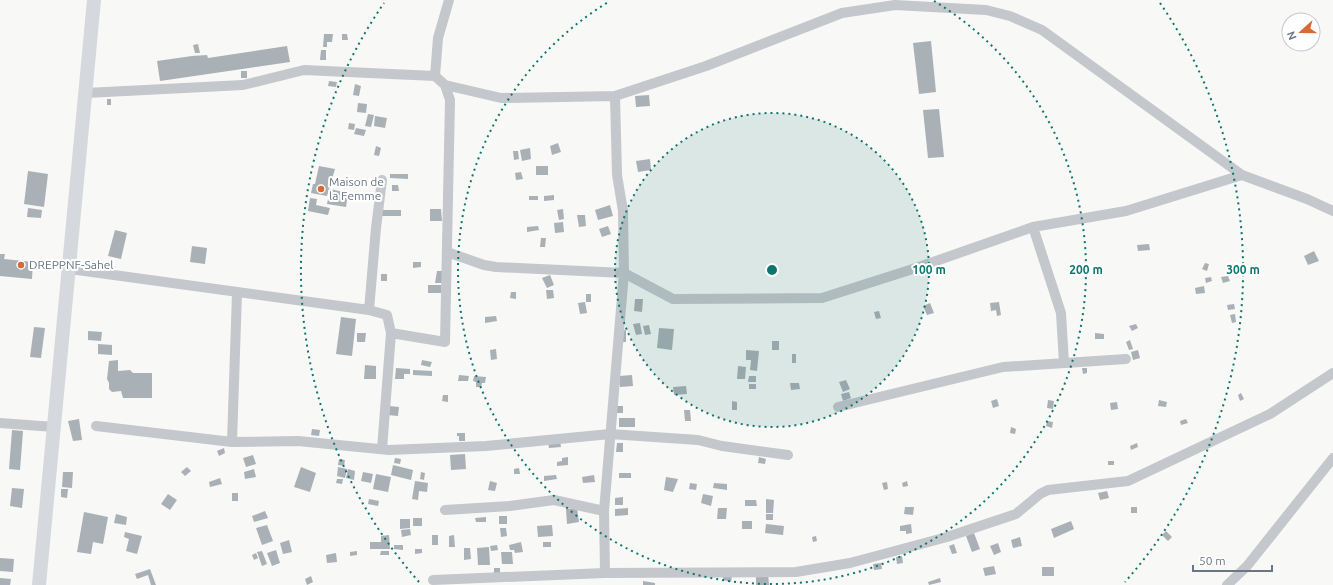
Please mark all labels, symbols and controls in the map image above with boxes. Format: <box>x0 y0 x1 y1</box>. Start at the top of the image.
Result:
north arrow <box>1281 12 1321 52</box>
text: N <box>1285 30 1299 42</box>
place label: Maison de la Femme <box>329 175 384 202</box>
marker: Maison de la Femme <box>316 184 326 194</box>
place label: DREPPNF-Sahel <box>29 258 114 271</box>
marker: DREPPNF-Sahel <box>16 260 26 270</box>
centre of rings <box>765 263 779 277</box>
text: 100 m <box>912 263 946 276</box>
text: 200 m <box>1069 263 1103 276</box>
text: 300 m <box>1226 263 1260 276</box>
scale bar <box>1193 547 1272 573</box>
text: 50 m <box>1199 554 1226 567</box>

